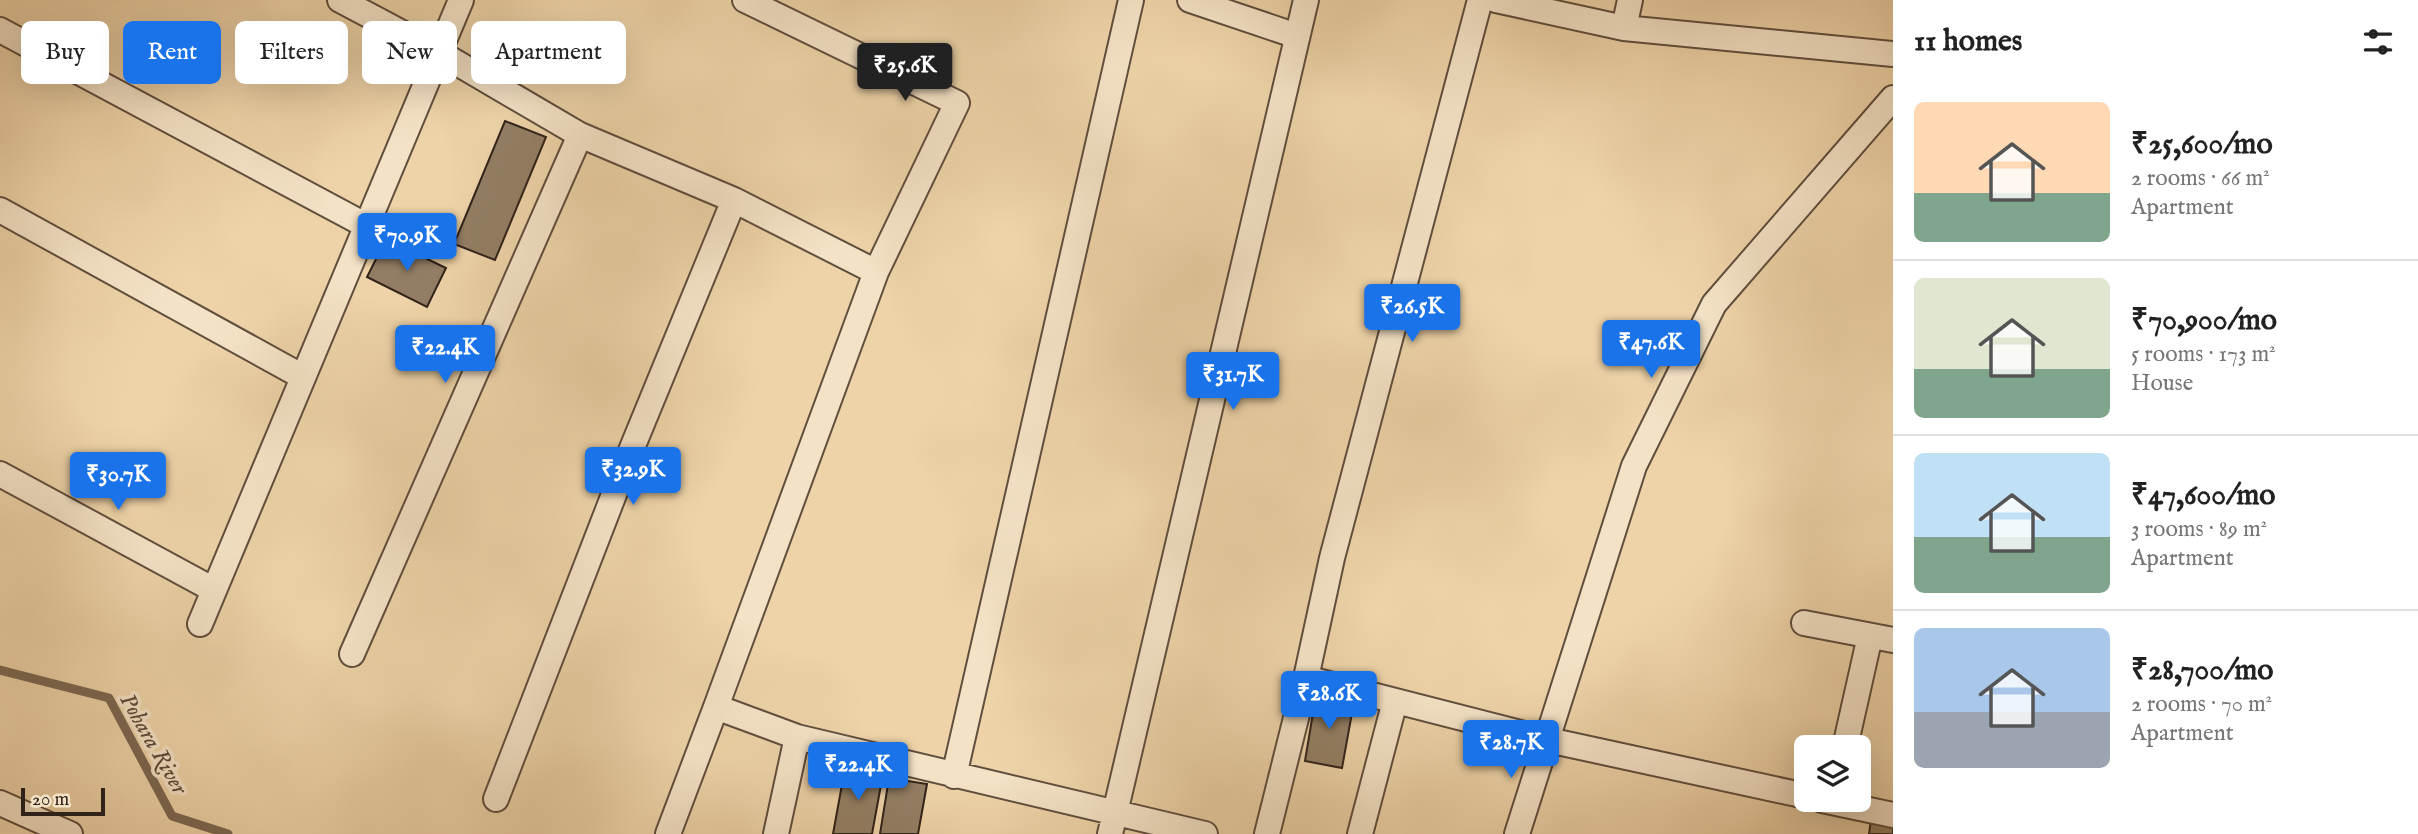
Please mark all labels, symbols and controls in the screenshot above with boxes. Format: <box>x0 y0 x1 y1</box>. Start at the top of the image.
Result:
chip: Buy <box>21 21 109 84</box>
chip: Rent <box>123 21 221 84</box>
chip: Filters <box>235 21 348 84</box>
chip: New <box>362 21 457 84</box>
chip: Apartment <box>471 21 626 84</box>
text: 11 homes <box>1914 23 2022 61</box>
icon: filters <box>2359 23 2397 61</box>
pin: ₹25.6K <box>848 43 962 103</box>
text: ₹25.6K <box>873 51 937 80</box>
text: ₹25,600/mo <box>2131 126 2273 164</box>
icon: home <box>1970 130 2054 214</box>
text: 2 rooms · 66 m² <box>2131 164 2270 193</box>
text: Apartment <box>2131 193 2234 222</box>
pin: ₹70.9K <box>350 214 464 273</box>
text: ₹70.9K <box>374 221 440 250</box>
pin: ₹26.5K <box>1355 284 1469 344</box>
text: ₹26.5K <box>1380 292 1444 321</box>
text: ₹70,900/mo <box>2131 302 2277 340</box>
icon: home <box>1970 306 2054 390</box>
pin: ₹47.6K <box>1594 320 1708 380</box>
pin: ₹22.4K <box>388 326 502 385</box>
text: ₹47.6K <box>1618 328 1684 357</box>
text: ₹22.4K <box>411 333 479 362</box>
text: 5 rooms · 173 m² <box>2131 340 2276 369</box>
pin: ₹31.7K <box>1176 352 1290 412</box>
text: ₹31.7K <box>1202 360 1264 389</box>
text: House <box>2131 369 2193 398</box>
pin: ₹32.9K <box>576 448 690 507</box>
pin: ₹30.7K <box>61 452 175 512</box>
text: ₹32.9K <box>601 455 665 484</box>
text: ₹30.7K <box>86 460 150 489</box>
text: ₹47,600/mo <box>2131 477 2276 515</box>
icon: home <box>1970 481 2054 565</box>
text: 3 rooms · 89 m² <box>2131 515 2267 544</box>
text: Apartment <box>2131 544 2234 573</box>
text: ₹28,700/mo <box>2131 652 2273 690</box>
icon: home <box>1970 656 2054 740</box>
pin: ₹28.6K <box>1272 672 1386 731</box>
text: ₹28.6K <box>1297 679 1361 708</box>
water label: Pohara River <box>112 688 194 801</box>
text: 2 rooms · 70 m² <box>2131 690 2272 719</box>
text: Apartment <box>2131 719 2234 748</box>
pin: ₹28.7K <box>1454 720 1568 780</box>
text: ₹28.7K <box>1479 728 1543 757</box>
map controls <box>1794 735 1871 812</box>
button: layers <box>1794 735 1871 812</box>
pin: ₹22.4K <box>801 742 915 802</box>
text: ₹22.4K <box>824 750 892 779</box>
scale bar <box>21 785 105 817</box>
text: 20 m <box>32 788 69 812</box>

